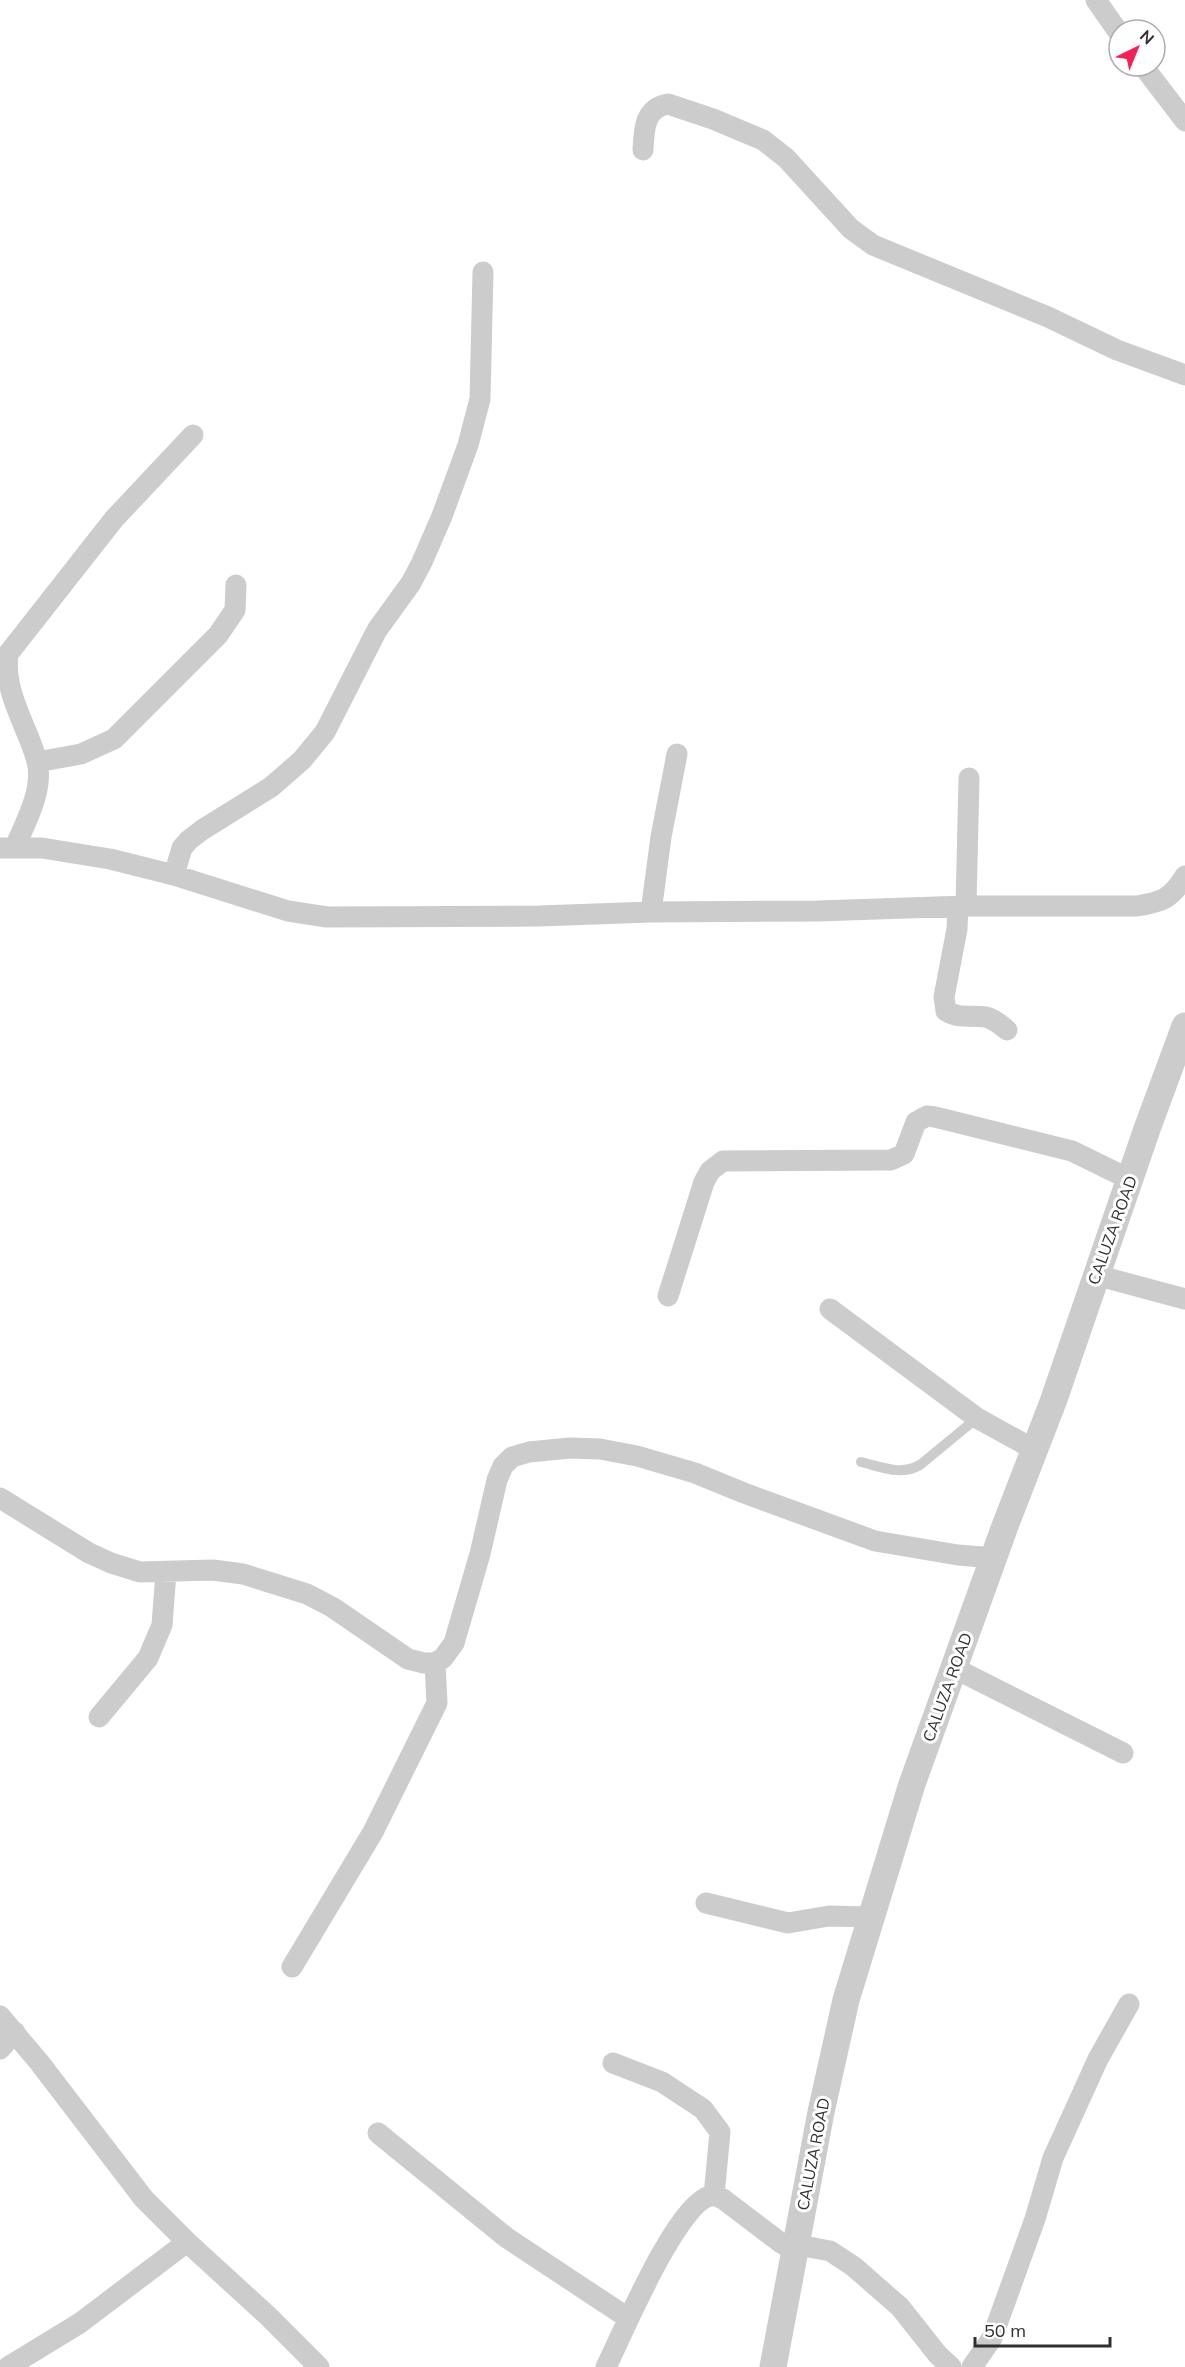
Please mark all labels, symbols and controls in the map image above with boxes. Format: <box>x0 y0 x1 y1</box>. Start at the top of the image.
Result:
north arrow <box>1107 18 1167 78</box>
text: N <box>1136 26 1158 48</box>
street label: CALUZA ROAD <box>1083 1173 1141 1287</box>
street label: CALUZA ROAD <box>918 1630 976 1744</box>
street label: CALUZA ROAD <box>792 2096 834 2212</box>
scale bar <box>975 2310 1110 2348</box>
text: 50 m <box>984 2319 1026 2342</box>

